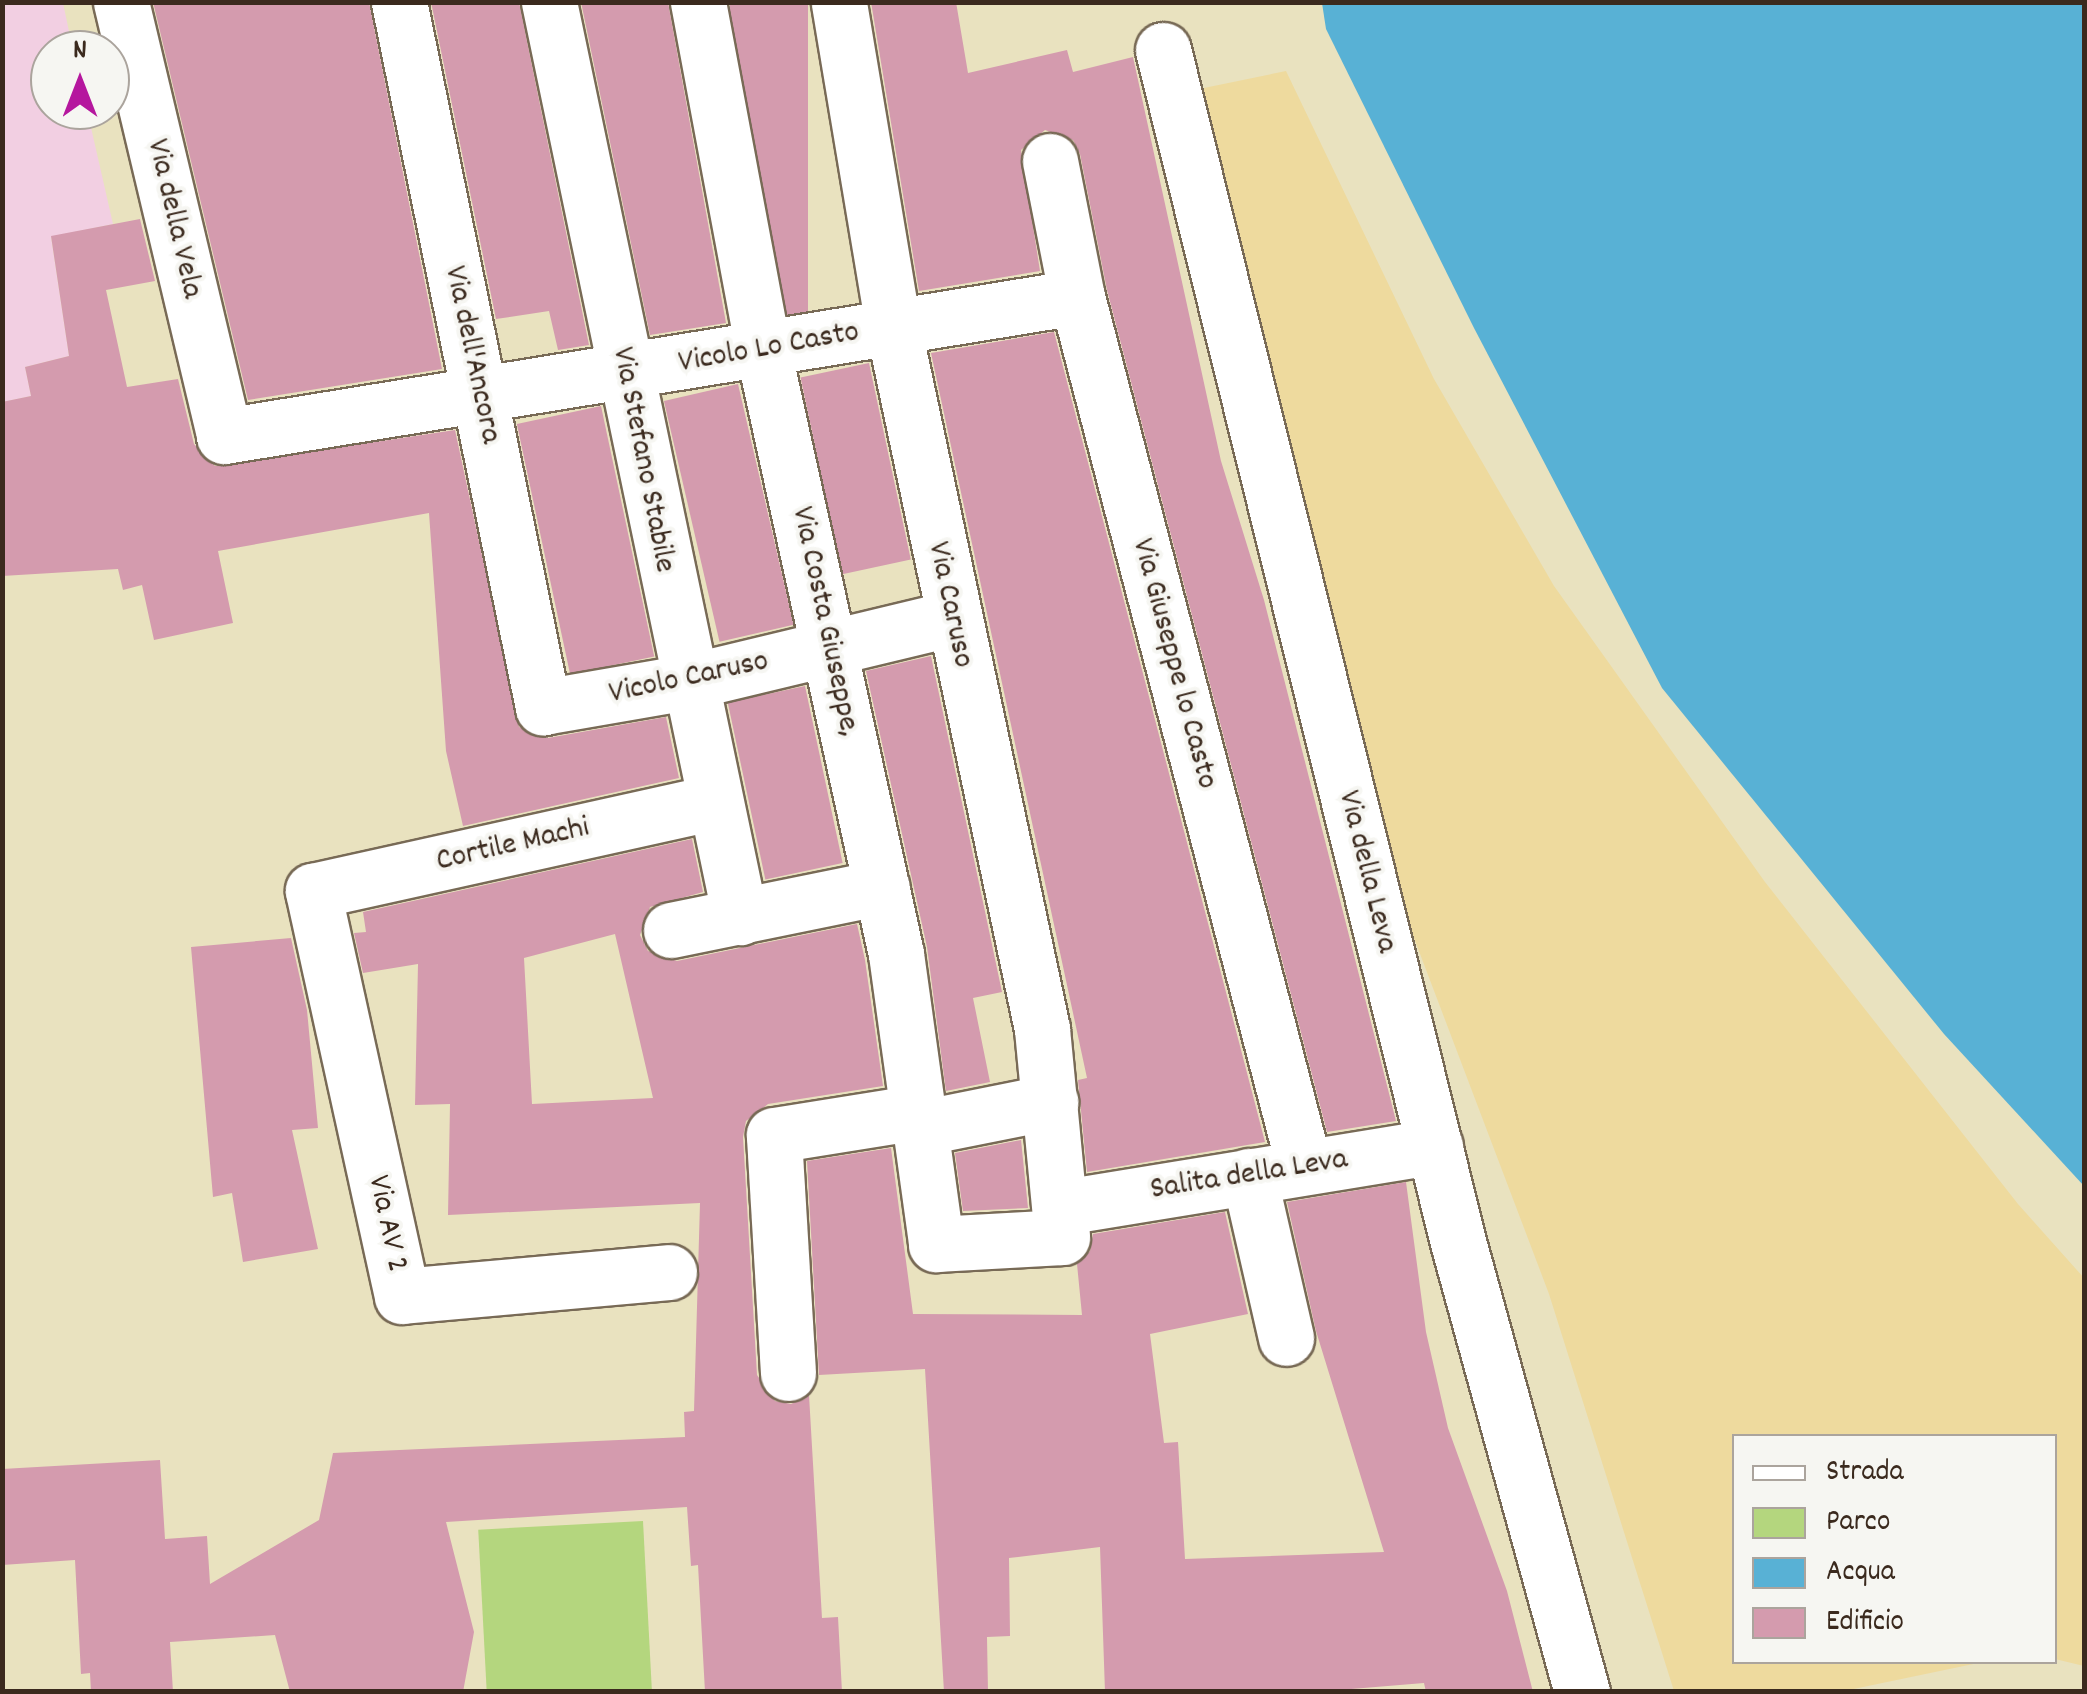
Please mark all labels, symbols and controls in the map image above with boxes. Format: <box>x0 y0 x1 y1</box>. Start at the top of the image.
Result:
north arrow <box>30 30 130 130</box>
text: N <box>73 32 87 72</box>
street label: Via della Vela <box>136 136 210 302</box>
street label: Via dell'Ancora <box>433 263 509 447</box>
street label: Vicolo Lo Casto <box>676 314 862 384</box>
street label: Via Stefano Stabile <box>601 344 683 576</box>
street label: Via Costa Giuseppe, <box>781 503 867 741</box>
street label: Via Giuseppe lo Casto <box>1121 535 1225 793</box>
street label: Via Caruso <box>917 539 981 671</box>
street label: Vicolo Caruso <box>606 643 772 715</box>
street label: Via della Leva <box>1327 787 1405 957</box>
street label: Cortile Machi <box>433 810 593 882</box>
street label: Salita della Leva <box>1148 1141 1350 1211</box>
street label: Via AV 2 <box>357 1172 415 1276</box>
legend <box>1732 1434 2057 1664</box>
text: Strada <box>1826 1452 1904 1495</box>
text: Parco <box>1826 1502 1890 1545</box>
text: Acqua <box>1826 1552 1895 1595</box>
text: Edificio <box>1826 1602 1904 1645</box>

